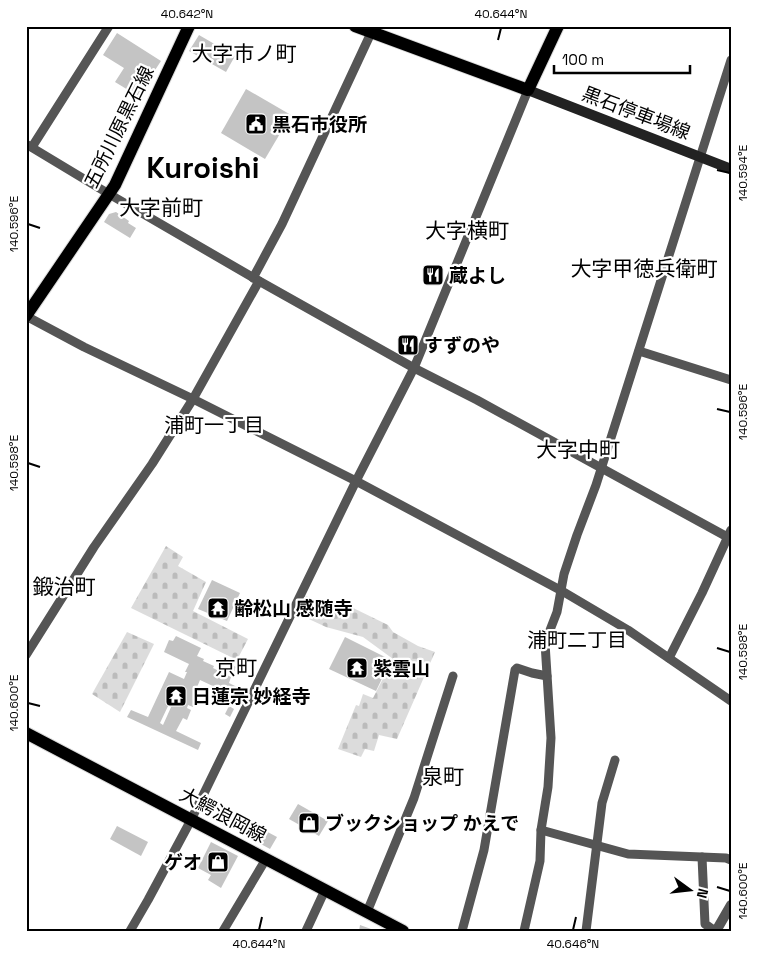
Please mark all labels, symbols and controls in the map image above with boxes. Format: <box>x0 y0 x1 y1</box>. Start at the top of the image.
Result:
text: 40.642°N <box>161 6 213 22</box>
text: 40.644°N <box>475 6 527 22</box>
district label: 大字市ノ町 <box>192 40 297 67</box>
scale bar <box>554 42 691 74</box>
text: 100 m <box>562 50 604 69</box>
street label: 五所川原黒石線 <box>79 62 159 192</box>
street label: 黒石停車場線 <box>578 81 694 145</box>
public building icon: 黒石市役所 <box>244 112 268 136</box>
place label: 黒石市役所 <box>272 112 367 137</box>
text: 140.594°E <box>735 145 751 201</box>
district label: Kuroishi <box>147 149 259 186</box>
district label: 大字前町 <box>119 194 203 221</box>
text: 140.596°E <box>6 196 22 252</box>
district label: 大字横町 <box>425 217 509 244</box>
district label: 大字甲徳兵衛町 <box>571 255 718 282</box>
restaurant icon: 蔵よし <box>421 263 445 287</box>
place label: 蔵よし <box>449 263 506 288</box>
restaurant icon: すずのや <box>396 333 420 357</box>
place label: すずのや <box>424 333 500 358</box>
text: 140.596°E <box>735 384 751 440</box>
district label: 浦町一丁目 <box>164 412 264 438</box>
text: 140.598°E <box>6 435 22 491</box>
district label: 大字中町 <box>536 436 620 463</box>
district label: 鍛治町 <box>33 573 96 600</box>
temple icon: 齢松山 感随寺 <box>206 596 230 620</box>
place label: 齢松山 感随寺 <box>234 596 353 621</box>
text: 140.598°E <box>735 624 751 680</box>
district label: 浦町二丁目 <box>527 627 627 653</box>
district label: 京町 <box>215 654 257 681</box>
temple icon: 紫雲山 <box>345 656 369 680</box>
place label: 紫雲山 <box>373 656 430 681</box>
text: 140.600°E <box>6 674 22 732</box>
temple icon: 日蓮宗 妙経寺 <box>164 684 188 708</box>
place label: 日蓮宗 妙経寺 <box>192 684 311 709</box>
district label: 泉町 <box>422 763 464 790</box>
street label: 大鰐浪岡線 <box>175 782 271 848</box>
shop icon: ブックショップ かえで <box>297 811 321 835</box>
place label: ブックショップ かえで <box>325 811 519 836</box>
place label: ゲオ <box>164 850 202 875</box>
shop icon: ゲオ <box>206 850 230 874</box>
text: 140.600°E <box>735 862 751 920</box>
north arrow <box>664 864 714 914</box>
text: N <box>693 886 712 900</box>
text: 40.644°N <box>233 936 285 952</box>
text: 40.646°N <box>547 936 599 952</box>

